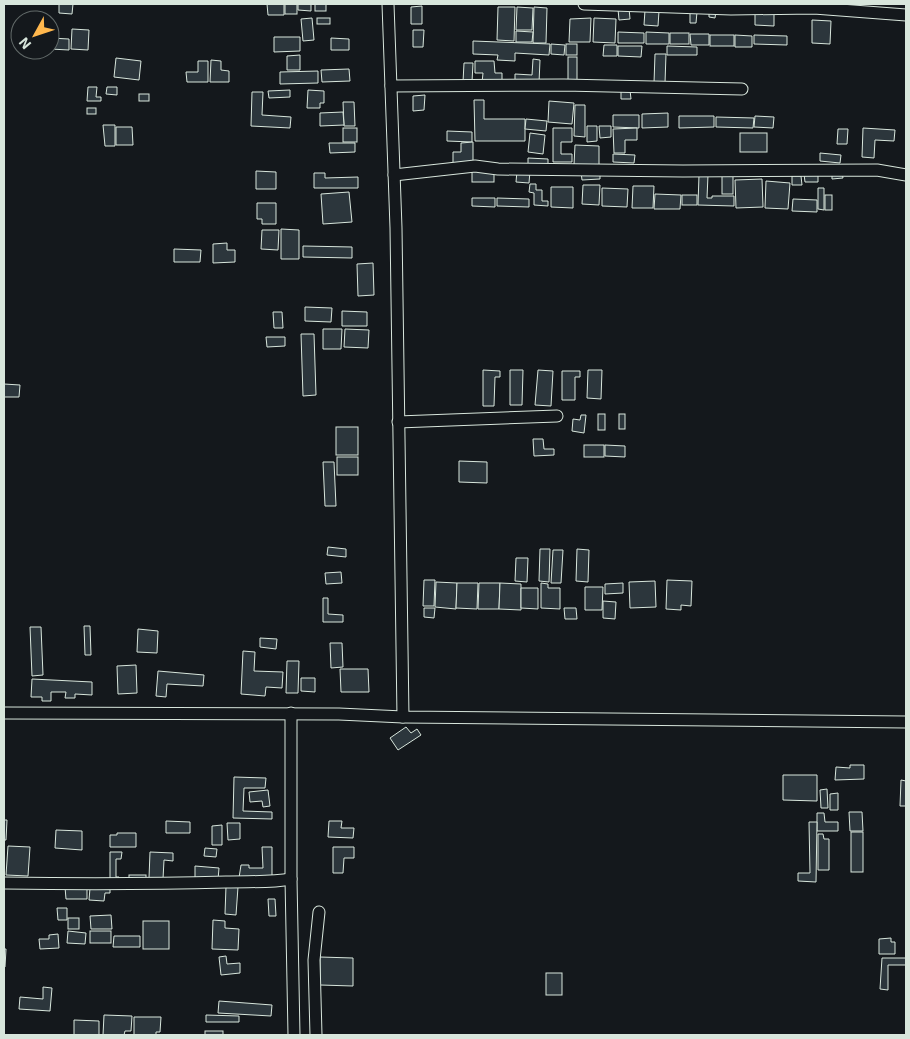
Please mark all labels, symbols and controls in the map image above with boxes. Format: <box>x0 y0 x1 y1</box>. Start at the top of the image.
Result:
north arrow <box>10 10 60 60</box>
text: N <box>15 34 34 53</box>

